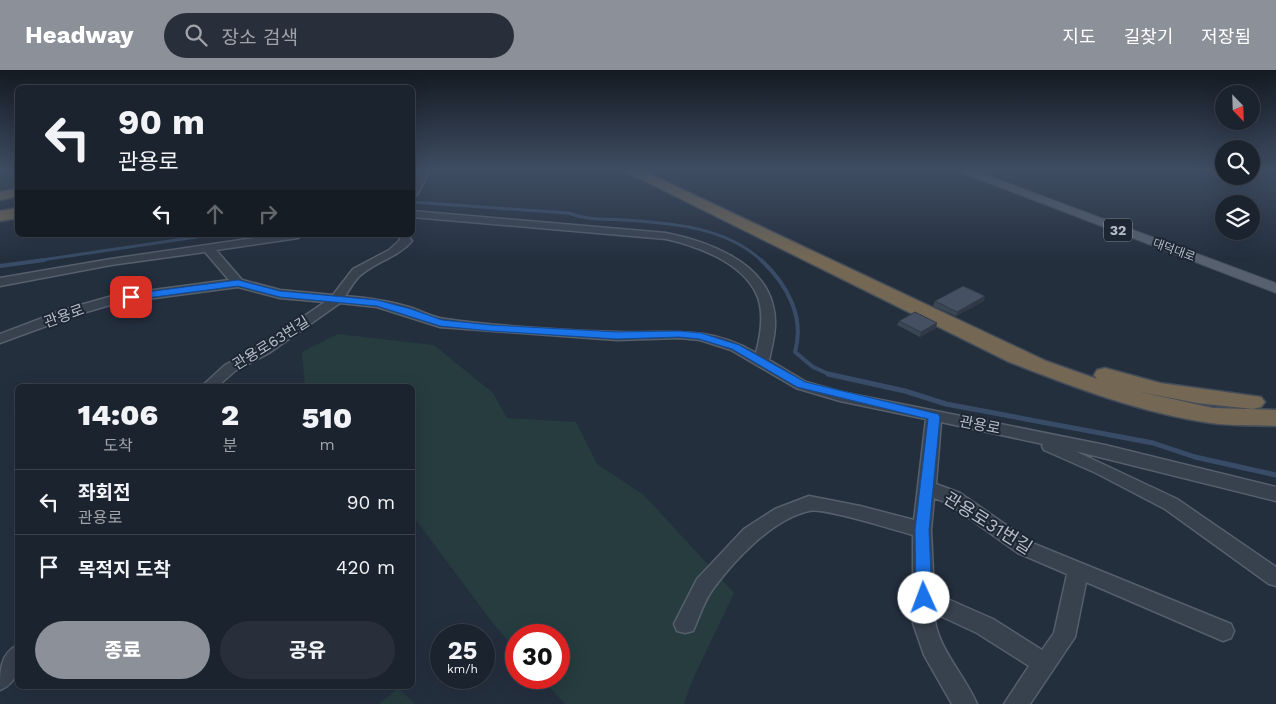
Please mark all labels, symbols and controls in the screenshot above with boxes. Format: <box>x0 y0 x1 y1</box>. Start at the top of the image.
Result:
search box <box>164 13 514 58</box>
text: Headway <box>25 21 134 49</box>
icon: search <box>182 21 210 49</box>
text: 장소 검색 <box>222 26 298 49</box>
text: 지도 <box>1063 26 1096 47</box>
text: 길찾기 <box>1124 26 1173 47</box>
text: 저장됨 <box>1201 26 1251 47</box>
north arrow <box>1215 85 1260 130</box>
map controls <box>1215 85 1260 240</box>
text: 90 m <box>118 101 205 143</box>
icon: left <box>35 105 100 170</box>
button: search <box>1215 140 1260 185</box>
text: 관용로 <box>118 149 179 174</box>
button: layers <box>1215 195 1260 240</box>
icon: left <box>148 200 176 228</box>
icon: ahead <box>201 200 229 228</box>
icon: right <box>254 200 282 228</box>
road number: 32 <box>1104 218 1132 242</box>
street label: 대덕대로 <box>1151 236 1197 264</box>
pin <box>110 276 152 318</box>
icon: arrive <box>117 283 145 311</box>
street label: 관용로 <box>41 300 87 332</box>
street label: 관용로63번길 <box>229 312 313 374</box>
text: 14:06 <box>78 397 158 432</box>
text: 2 <box>221 397 239 432</box>
text: 510 <box>302 400 352 435</box>
street label: 관용로 <box>958 412 1002 438</box>
text: m <box>319 435 335 454</box>
text: 도착 <box>103 436 133 455</box>
text: 분 <box>223 436 237 455</box>
text: 좌회전 <box>78 481 130 504</box>
street label: 관용로31번길 <box>940 487 1036 558</box>
icon: left <box>35 488 63 516</box>
text: 90 m <box>347 491 395 514</box>
text: 관용로 <box>78 508 122 527</box>
icon: arrive <box>35 553 63 581</box>
text: 420 m <box>336 556 395 579</box>
text: 목적지 도착 <box>78 558 171 581</box>
position arrow <box>897 571 949 623</box>
button: 종료 <box>35 621 210 679</box>
button: 공유 <box>220 621 395 679</box>
speed limit sign: 30 <box>505 624 570 689</box>
text: 25 <box>448 636 477 665</box>
text: km/h <box>447 662 478 676</box>

